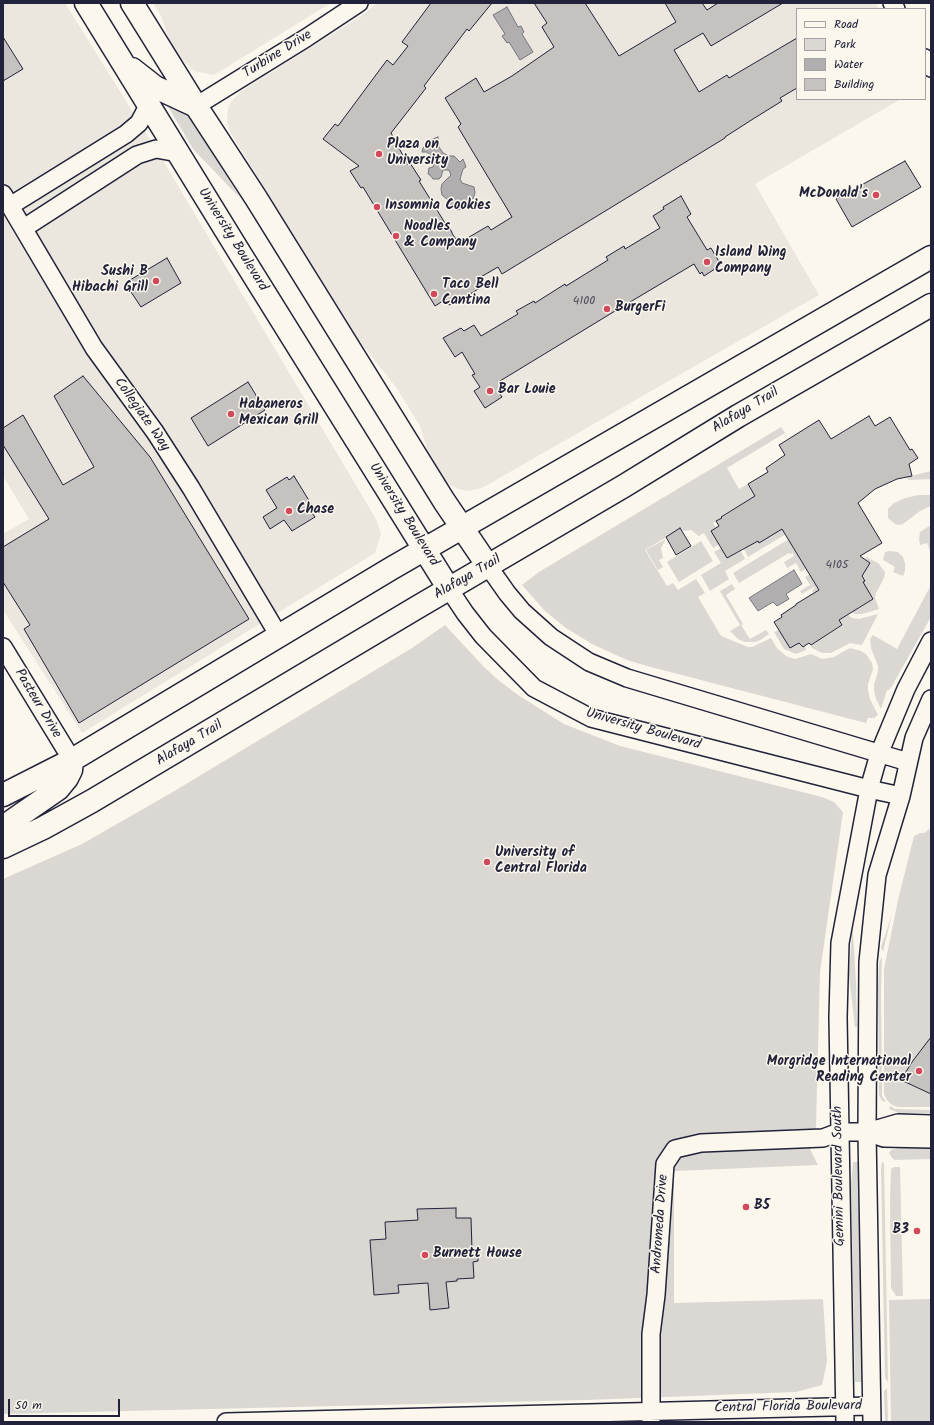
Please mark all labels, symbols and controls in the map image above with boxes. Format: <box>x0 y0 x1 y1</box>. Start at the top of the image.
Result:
legend <box>796 8 926 100</box>
text: Road <box>834 15 858 34</box>
street label: Turbine Drive <box>240 27 316 83</box>
text: Park <box>834 35 856 54</box>
text: Water <box>834 55 863 74</box>
text: Building <box>834 75 874 94</box>
place label: Plaza on University <box>387 138 448 170</box>
marker: Plaza on University <box>374 149 384 159</box>
street label: University Boulevard <box>193 185 271 295</box>
place label: McDonald's <box>799 187 868 203</box>
marker: McDonald's <box>871 190 881 200</box>
place label: Insomnia Cookies <box>385 199 491 215</box>
marker: Insomnia Cookies <box>372 202 382 212</box>
place label: Noodles & Company <box>404 220 477 252</box>
marker: Noodles & Company <box>391 231 401 241</box>
place label: Island Wing Company <box>715 246 787 278</box>
marker: Island Wing Company <box>702 257 712 267</box>
place label: Sushi B Hibachi Grill <box>72 265 148 298</box>
marker: Sushi B Hibachi Grill <box>151 276 161 286</box>
place label: Taco Bell Cantina <box>442 278 498 310</box>
marker: Taco Bell Cantina <box>429 289 439 299</box>
house number: 4100 <box>573 295 595 309</box>
place label: BurgerFi <box>615 301 665 317</box>
marker: BurgerFi <box>602 304 612 314</box>
street label: Collegiate Way <box>109 375 173 455</box>
place label: Bar Louie <box>498 383 556 399</box>
street label: Alafaya Trail <box>710 385 782 437</box>
marker: Bar Louie <box>485 386 495 396</box>
place label: Habaneros Mexican Grill <box>239 398 318 430</box>
marker: Habaneros Mexican Grill <box>226 409 236 419</box>
street label: University Boulevard <box>364 460 442 570</box>
place label: Chase <box>297 503 334 519</box>
marker: Chase <box>284 506 294 516</box>
street label: Alafaya Trail <box>432 552 504 604</box>
house number: 4105 <box>826 559 848 573</box>
street label: Pasteur Drive <box>10 666 64 742</box>
street label: University Boulevard <box>584 706 702 754</box>
street label: Alafaya Trail <box>154 718 226 770</box>
place label: University of Central Florida <box>495 846 587 878</box>
marker: University of Central Florida <box>482 857 492 867</box>
place label: Morgridge International Reading Center <box>767 1055 911 1088</box>
marker: Morgridge International Reading Center <box>914 1066 924 1076</box>
street label: Gemini Boulevard South <box>830 1106 850 1246</box>
street label: Andromeda Drive <box>649 1174 673 1274</box>
place label: B5 <box>754 1199 770 1215</box>
marker: B5 <box>741 1202 751 1212</box>
place label: B3 <box>893 1223 909 1239</box>
marker: B3 <box>912 1226 922 1236</box>
place label: Burnett House <box>433 1247 522 1263</box>
marker: Burnett House <box>420 1250 430 1260</box>
scale bar <box>10 1391 122 1417</box>
text: 50 m <box>15 1396 42 1415</box>
street label: Central Florida Boulevard <box>714 1398 862 1418</box>

